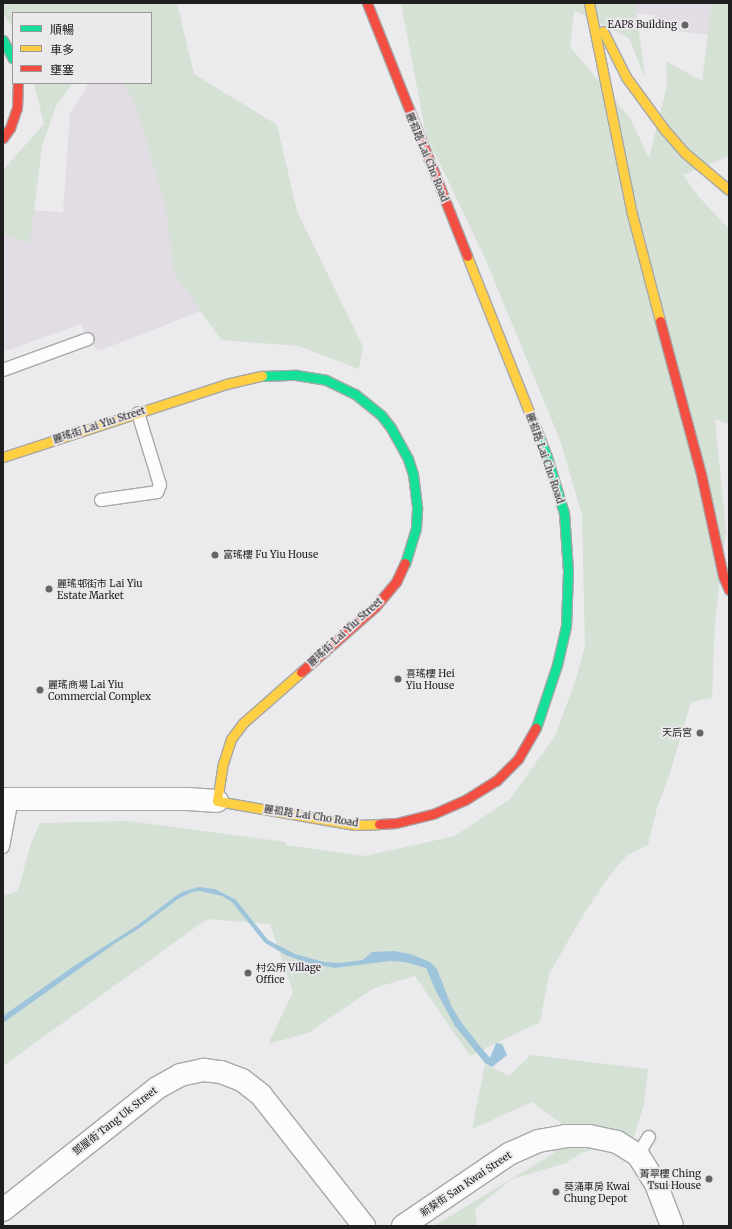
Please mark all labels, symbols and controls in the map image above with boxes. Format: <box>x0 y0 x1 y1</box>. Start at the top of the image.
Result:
legend <box>12 12 152 84</box>
place label: EAP8 Building <box>608 19 677 31</box>
marker: EAP8 Building <box>680 20 690 30</box>
text: 順暢 <box>50 22 74 37</box>
text: 車多 <box>50 42 74 57</box>
text: 壅塞 <box>50 62 74 77</box>
street label: 麗祖路 Lai Cho Road <box>404 110 450 204</box>
street label: 麗瑤街 Lai Yiu Street <box>51 404 147 446</box>
street label: 麗祖路 Lai Cho Road <box>524 411 566 505</box>
place label: 富瑤樓 Fu Yiu House <box>223 549 318 561</box>
marker: 富瑤樓 Fu Yiu House <box>210 550 220 560</box>
place label: 麗瑤邨街市 Lai Yiu Estate Market <box>57 577 143 600</box>
marker: 麗瑤邨街市 Lai Yiu Estate Market <box>44 584 54 594</box>
street label: 麗瑤街 Lai Yiu Street <box>305 595 385 669</box>
place label: 喜瑤樓 Hei Yiu House <box>406 667 455 690</box>
marker: 喜瑤樓 Hei Yiu House <box>393 674 403 684</box>
place label: 麗瑤商場 Lai Yiu Commercial Complex <box>48 678 151 702</box>
marker: 麗瑤商場 Lai Yiu Commercial Complex <box>35 685 45 695</box>
place label: 天后宮 <box>662 727 692 739</box>
marker: 天后宮 <box>695 728 705 738</box>
street label: 麗祖路 Lai Cho Road <box>263 803 359 829</box>
place label: 村公所 Village Office <box>256 961 321 984</box>
marker: 村公所 Village Office <box>243 968 253 978</box>
street label: 鄧屋街 Tang Uk Street <box>70 1084 160 1158</box>
street label: 新葵街 San Kwai Street <box>418 1149 514 1219</box>
place label: 菁翠樓 Ching Tsui House <box>640 1167 701 1190</box>
marker: 菁翠樓 Ching Tsui House <box>704 1174 714 1184</box>
place label: 葵涌車房 Kwai Chung Depot <box>564 1180 630 1204</box>
marker: 葵涌車房 Kwai Chung Depot <box>551 1187 561 1197</box>

